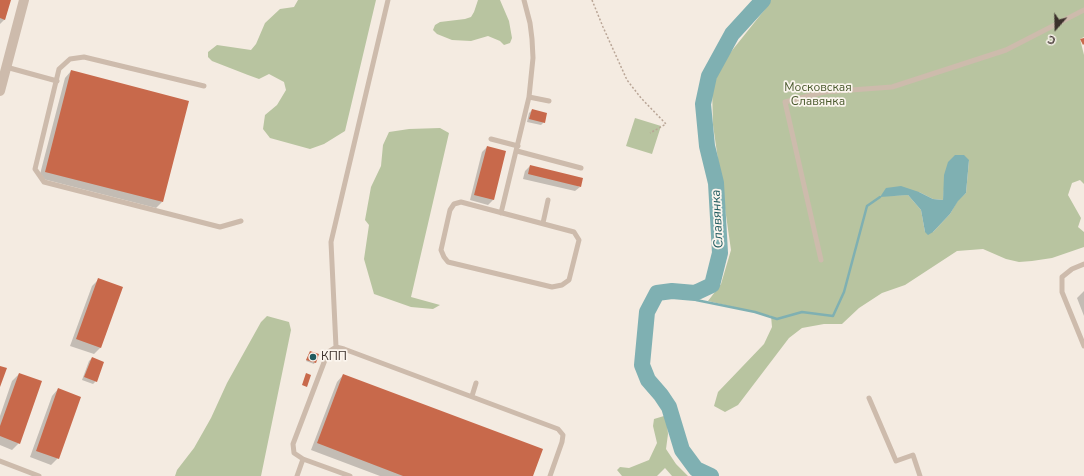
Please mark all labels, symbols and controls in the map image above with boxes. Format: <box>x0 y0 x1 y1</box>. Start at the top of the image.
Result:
north arrow <box>1036 8 1076 48</box>
text: С <box>1046 31 1058 48</box>
park label: Московская Славянка <box>784 81 852 109</box>
water label: Славянка <box>709 189 727 249</box>
place label: КПП <box>321 350 347 364</box>
marker: КПП <box>308 352 318 362</box>

